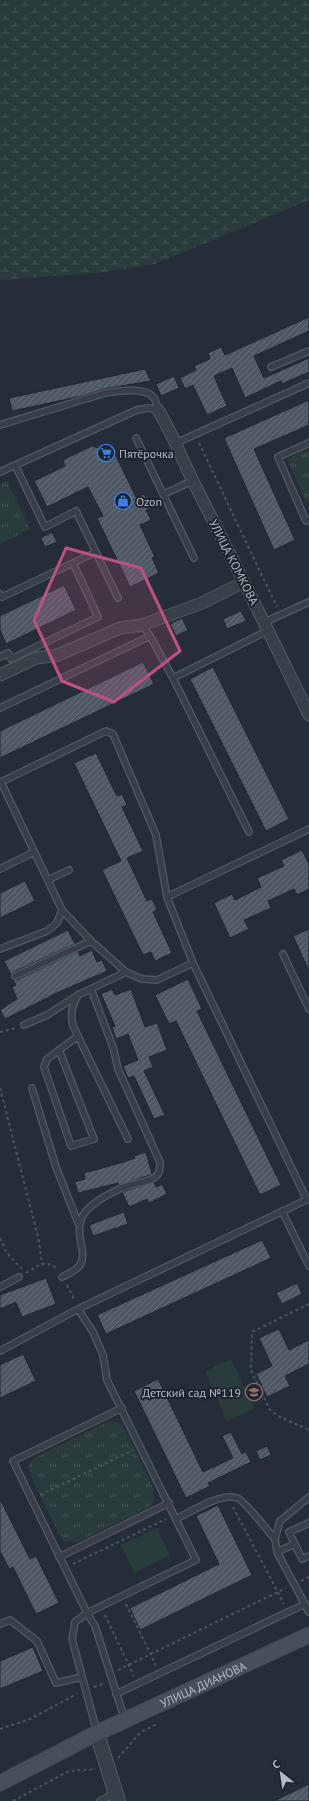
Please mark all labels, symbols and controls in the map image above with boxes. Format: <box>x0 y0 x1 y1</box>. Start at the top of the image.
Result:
supermarket icon: Пятёрочка <box>96 443 116 463</box>
place label: Пятёрочка <box>119 446 174 461</box>
shop icon: Ozon <box>113 491 133 511</box>
place label: Ozon <box>136 494 162 509</box>
street label: УЛИЦА КОМКОВА <box>206 517 262 607</box>
school or university icon: Детский сад №119 <box>244 1382 264 1402</box>
place label: Детский сад №119 <box>142 1385 241 1400</box>
street label: УЛИЦА ДИАНОВА <box>158 1658 249 1710</box>
north arrow <box>261 1753 301 1793</box>
text: С <box>270 1757 282 1772</box>

